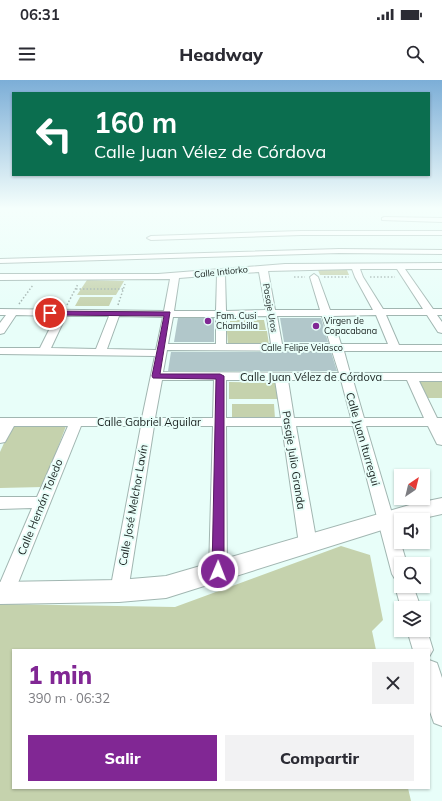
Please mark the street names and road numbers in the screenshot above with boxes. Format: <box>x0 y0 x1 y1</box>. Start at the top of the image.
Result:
street label: Calle Intiorko <box>194 263 248 280</box>
street label: Pasaje Uros <box>261 282 280 333</box>
street label: Calle Felipe Velasco <box>261 342 343 353</box>
street label: Calle Juan Vélez de Córdova <box>240 370 382 384</box>
street label: Calle Juan Iturregui <box>343 391 383 487</box>
street label: Pasaje Julio Granda <box>279 410 309 510</box>
street label: Calle Gabriel Aguilar <box>97 415 201 429</box>
street label: Calle José Melchor Lavín <box>115 443 151 567</box>
street label: Calle Hernán Toledo <box>14 457 66 557</box>

